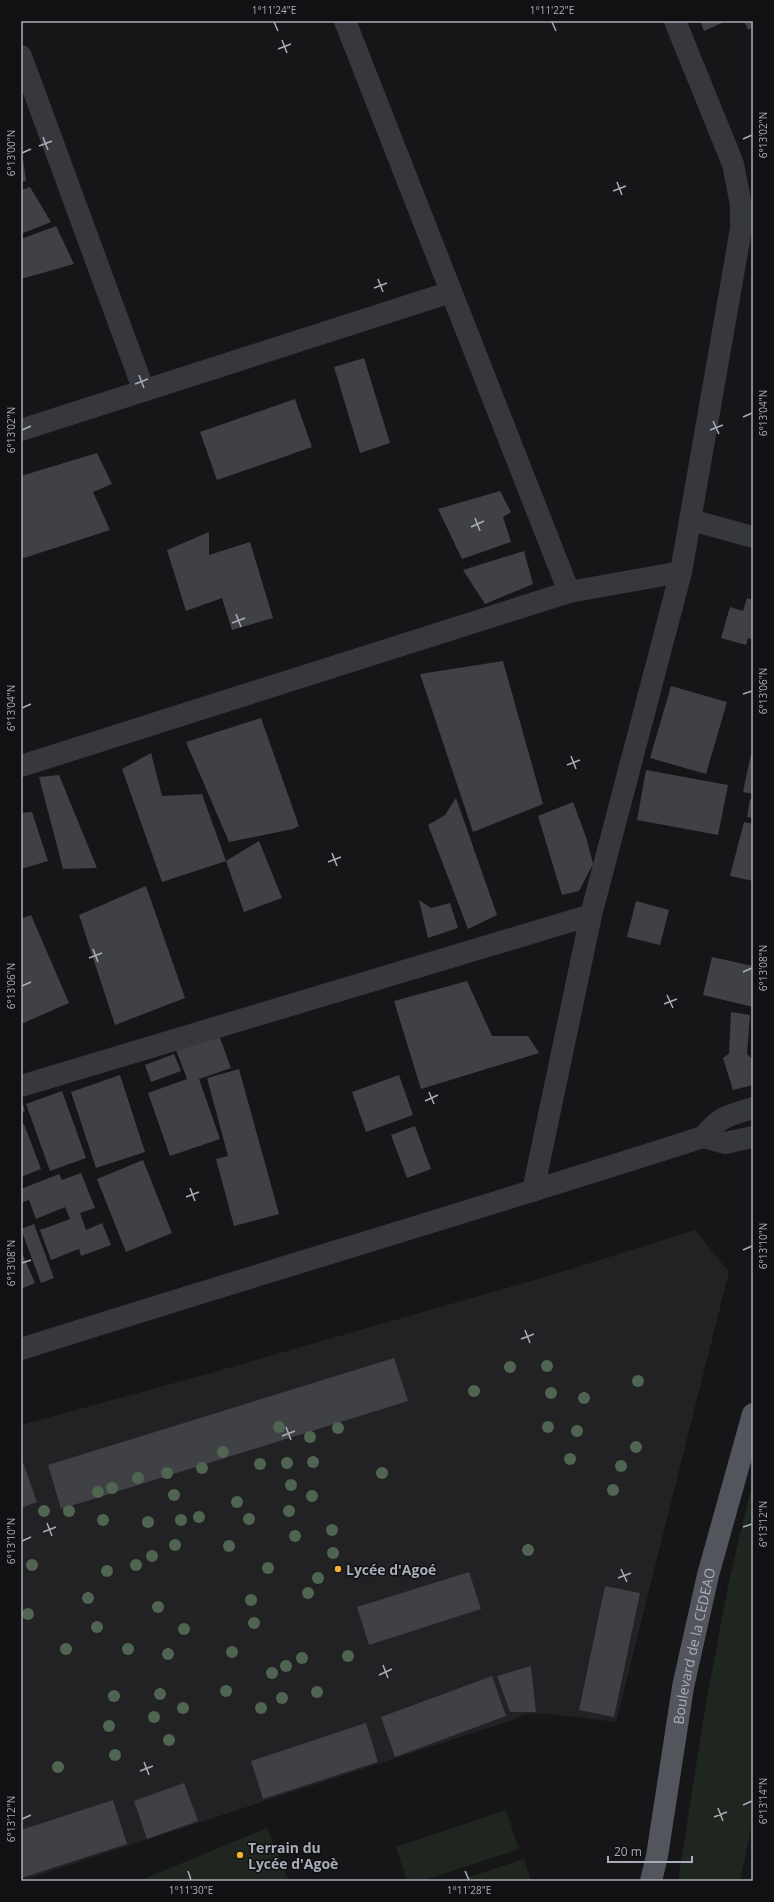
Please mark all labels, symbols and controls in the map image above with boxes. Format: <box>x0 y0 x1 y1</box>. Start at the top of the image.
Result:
text: 1°11'24"E <box>252 3 296 17</box>
text: 1°11'22"E <box>530 3 574 17</box>
text: 6°13'02"N <box>756 112 770 158</box>
text: 6°13'00"N <box>4 130 18 176</box>
text: 6°13'04"N <box>756 390 770 436</box>
text: 6°13'02"N <box>4 407 18 453</box>
text: 6°13'06"N <box>756 668 770 714</box>
text: 6°13'04"N <box>4 685 18 731</box>
text: 6°13'08"N <box>756 945 770 991</box>
text: 6°13'06"N <box>4 963 18 1009</box>
text: 6°13'10"N <box>756 1223 770 1269</box>
text: 6°13'08"N <box>4 1240 18 1286</box>
text: 6°13'12"N <box>756 1501 770 1547</box>
text: 6°13'10"N <box>4 1518 18 1564</box>
place label: Lycée d'Agoé <box>346 1560 436 1579</box>
marker: Lycée d'Agoé <box>333 1564 343 1574</box>
street label: Boulevard de la CEDEAO <box>668 1565 719 1726</box>
text: 6°13'14"N <box>756 1778 770 1824</box>
text: 6°13'12"N <box>4 1796 18 1842</box>
place label: Terrain du Lycée d'Agoè <box>248 1838 338 1873</box>
scale bar <box>608 1838 692 1864</box>
text: 20 m <box>614 1843 642 1860</box>
marker: Terrain du Lycée d'Agoè <box>235 1850 245 1860</box>
text: 1°11'30"E <box>169 1883 213 1897</box>
text: 1°11'28"E <box>447 1883 491 1897</box>

